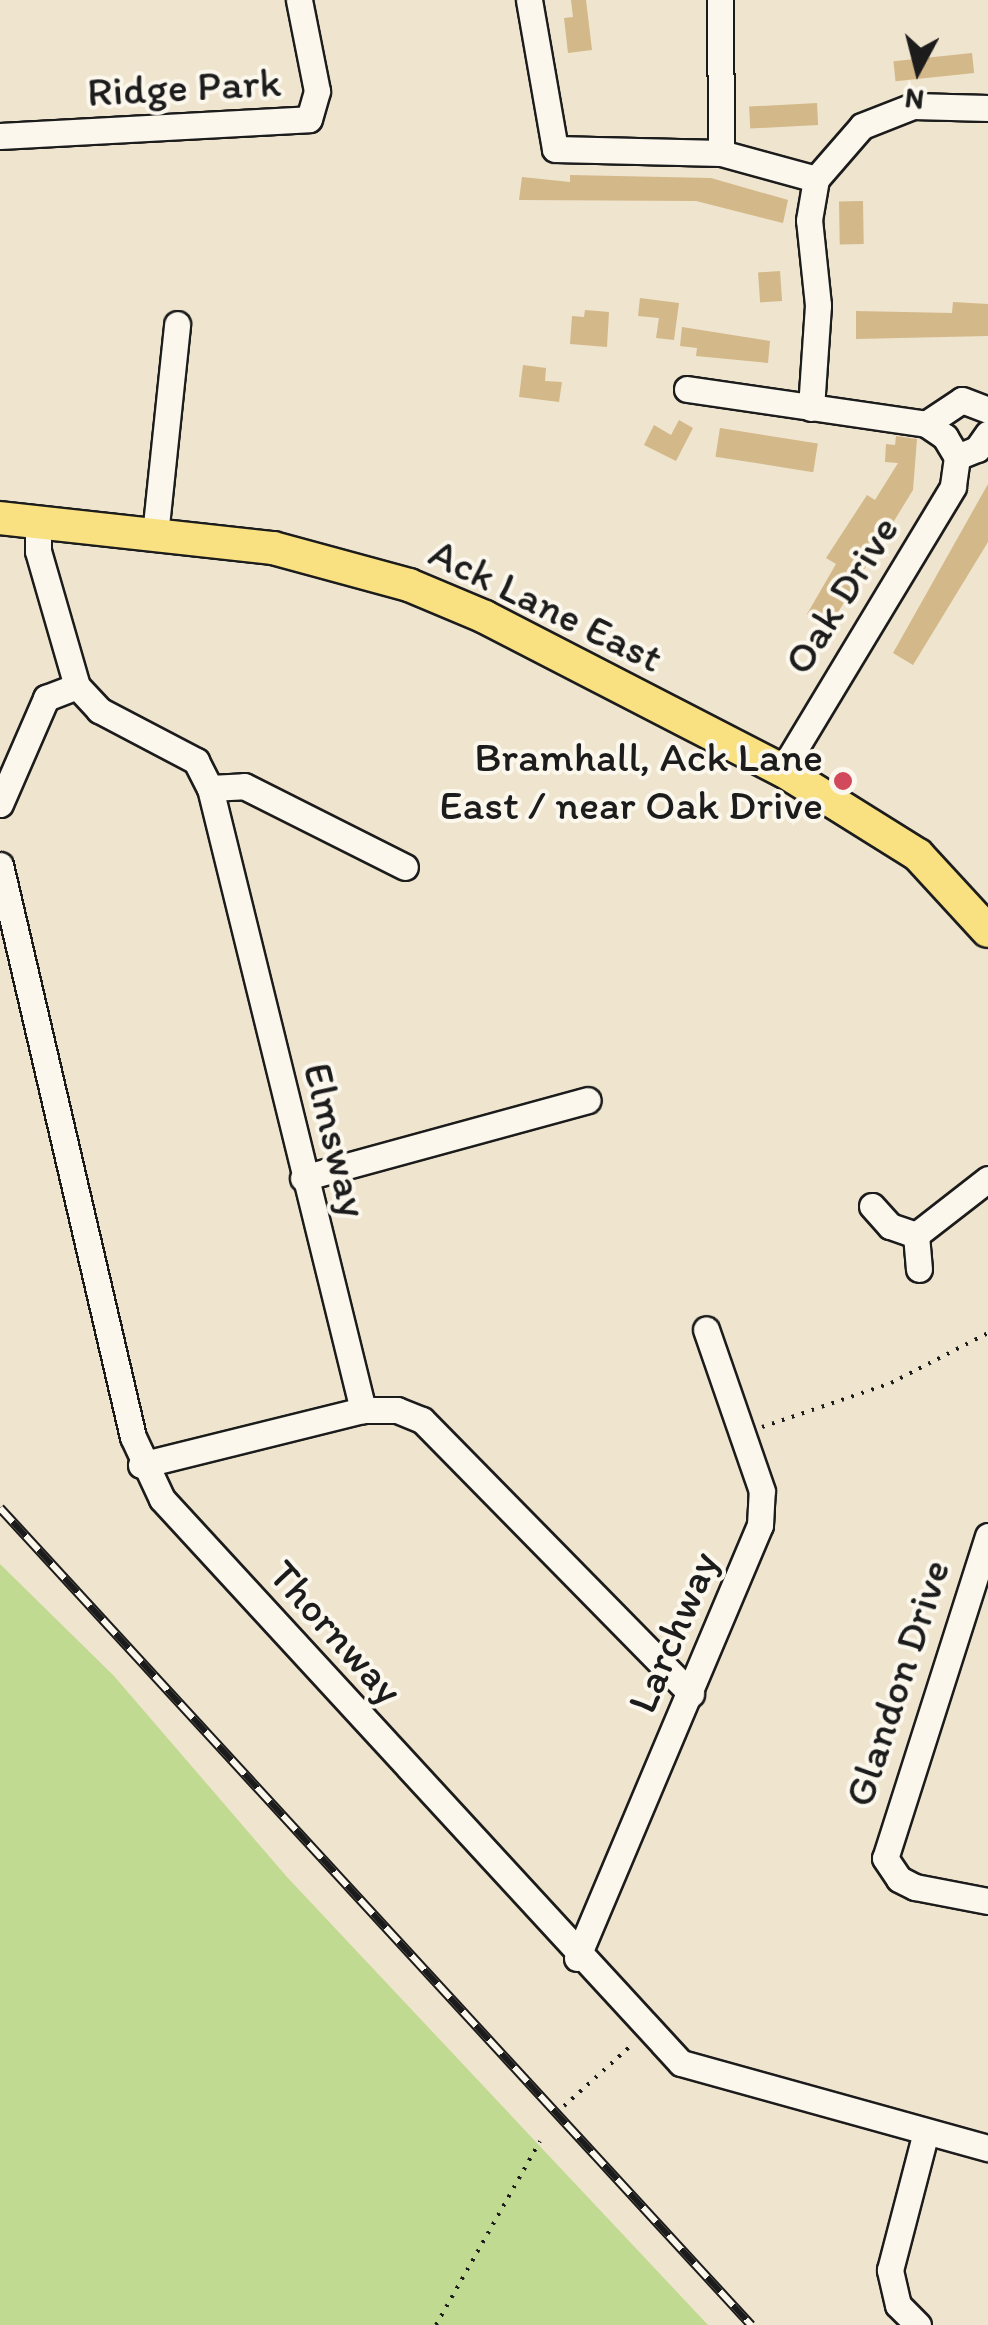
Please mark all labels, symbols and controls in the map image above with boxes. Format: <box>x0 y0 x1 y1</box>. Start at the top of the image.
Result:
north arrow <box>868 20 968 120</box>
street label: Ridge Park <box>86 57 282 117</box>
text: N <box>903 82 926 118</box>
street label: Oak Drive <box>773 506 909 684</box>
street label: Ack Lane East <box>421 527 671 683</box>
place label: Bramhall, Ack Lane East / near Oak Drive <box>439 732 823 830</box>
marker: Bramhall, Ack Lane East / near Oak Drive <box>832 770 854 792</box>
street label: Elmsway <box>292 1057 380 1223</box>
street label: Larchway <box>617 1544 729 1720</box>
street label: Thornway <box>258 1550 414 1714</box>
street label: Glandon Drive <box>833 1553 961 1813</box>

